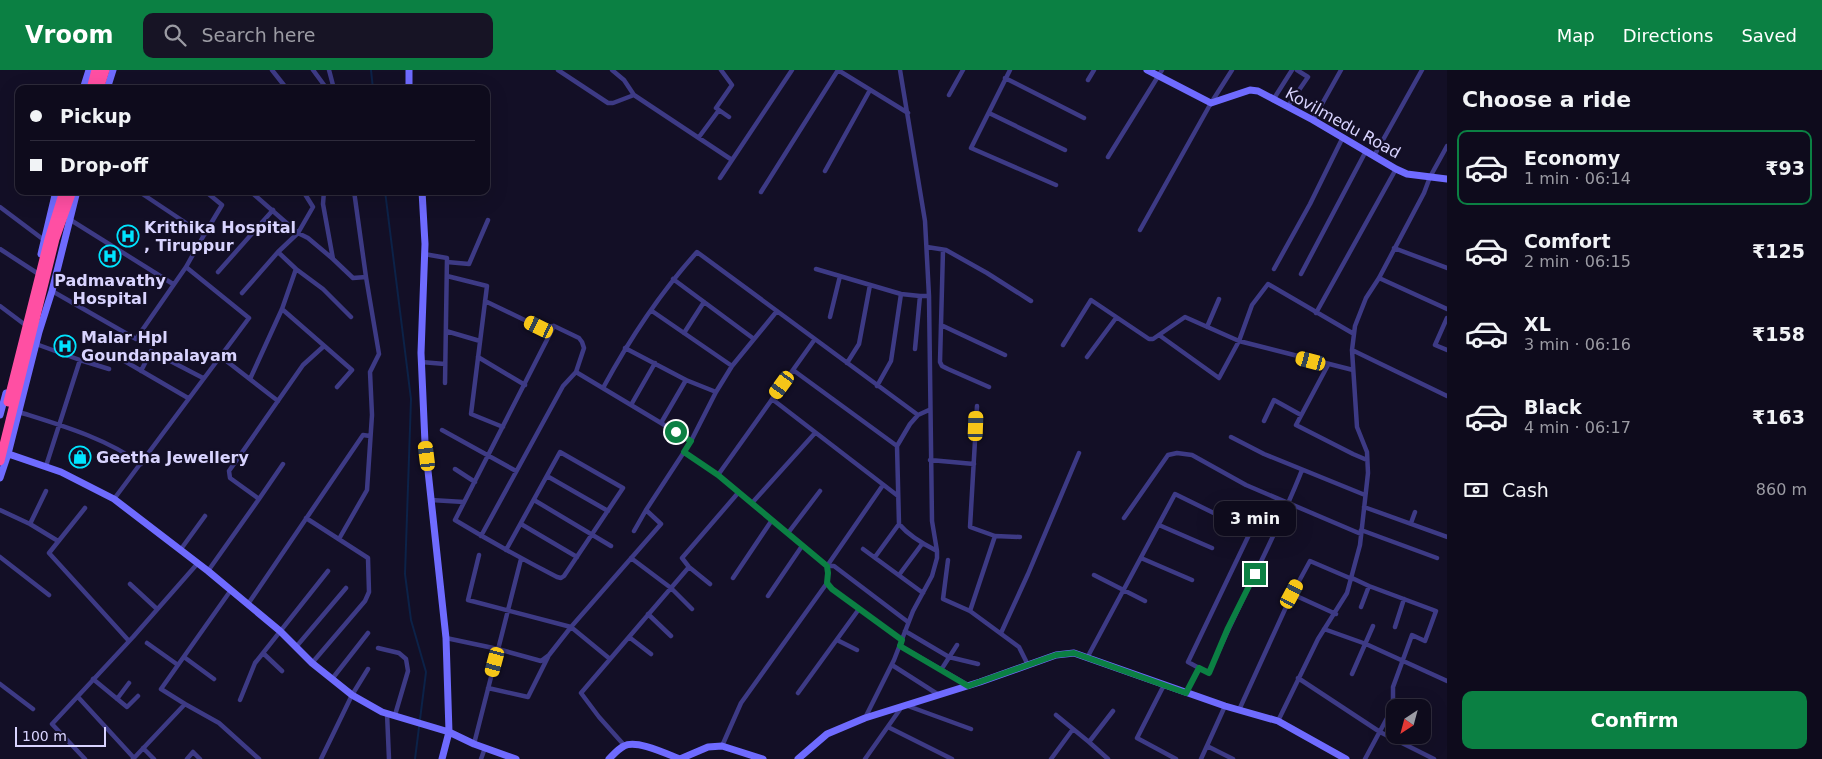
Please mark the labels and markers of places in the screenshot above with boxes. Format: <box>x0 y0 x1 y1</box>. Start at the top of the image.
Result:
place label: Krithika Hospital , Tiruppur <box>144 218 296 255</box>
hospital icon: Krithika Hospital , Tiruppur <box>116 224 140 248</box>
hospital icon: Padmavathy Hospital <box>98 244 122 268</box>
place label: Padmavathy Hospital <box>54 271 166 308</box>
place label: Malar Hpl Goundanpalayam <box>81 328 237 365</box>
hospital icon: Malar Hpl Goundanpalayam <box>53 334 77 358</box>
shop icon: Geetha Jewellery <box>68 445 92 469</box>
place label: Geetha Jewellery <box>96 448 249 467</box>

